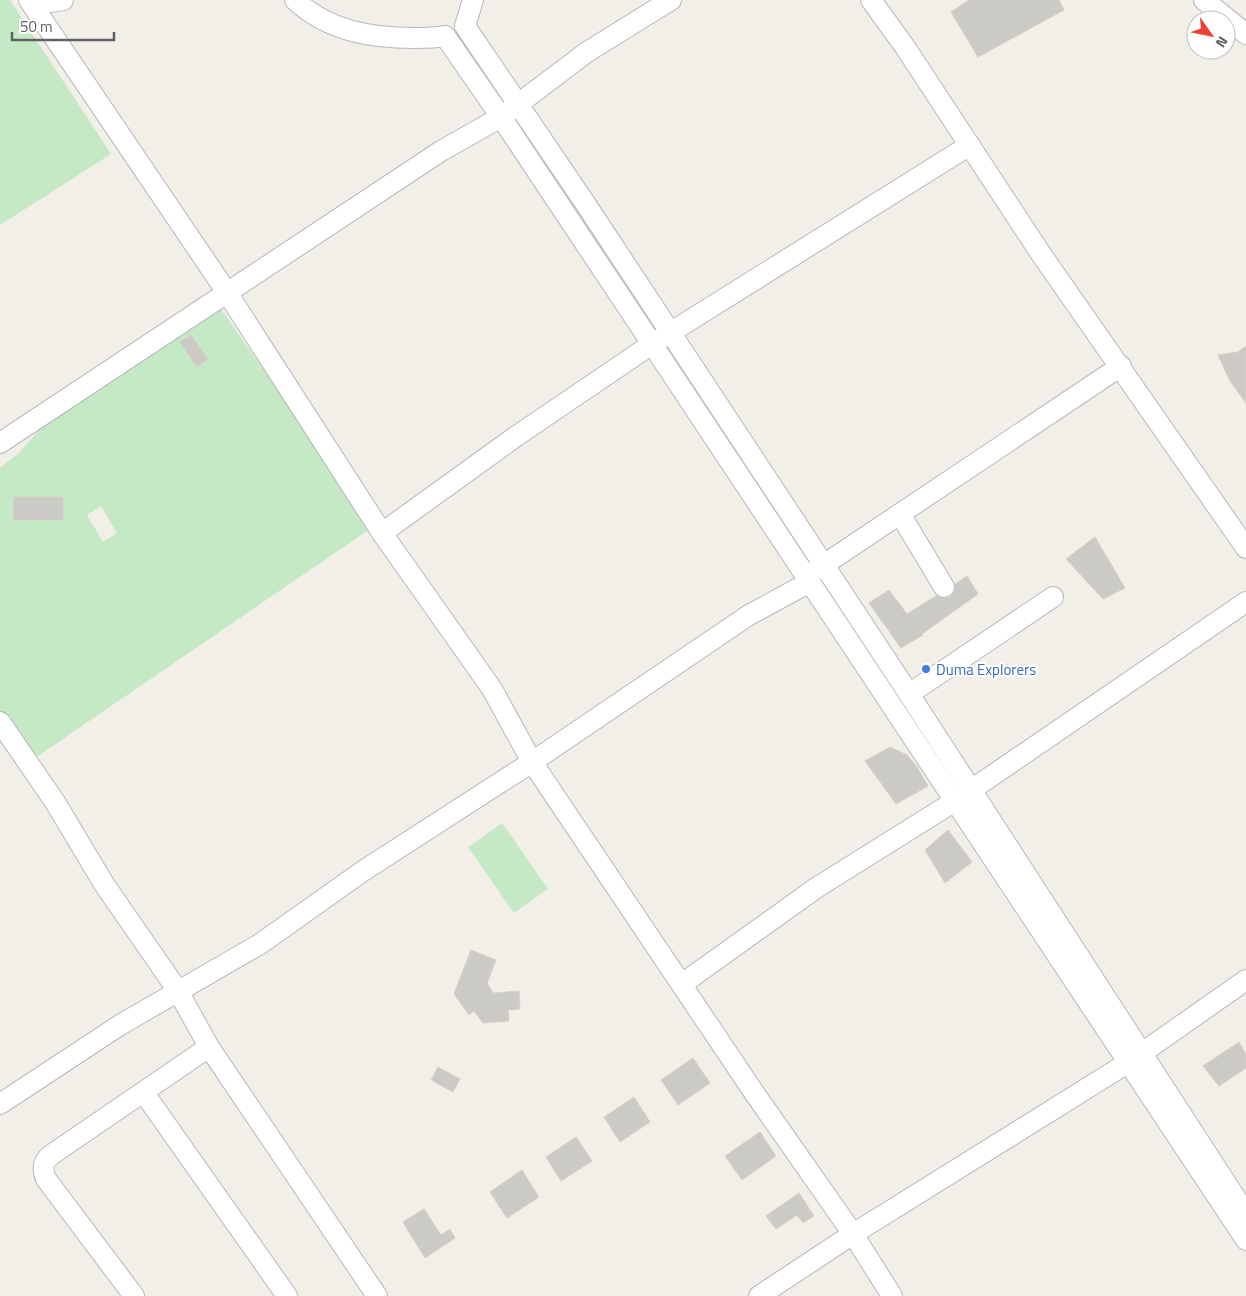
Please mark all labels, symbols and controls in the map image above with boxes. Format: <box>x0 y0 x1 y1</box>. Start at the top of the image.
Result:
scale bar <box>12 10 115 42</box>
north arrow <box>1186 10 1236 60</box>
text: 50 m <box>20 15 53 38</box>
text: N <box>1211 33 1234 52</box>
place label: Duma Explorers <box>936 658 1036 681</box>
marker: Duma Explorers <box>920 663 932 675</box>

